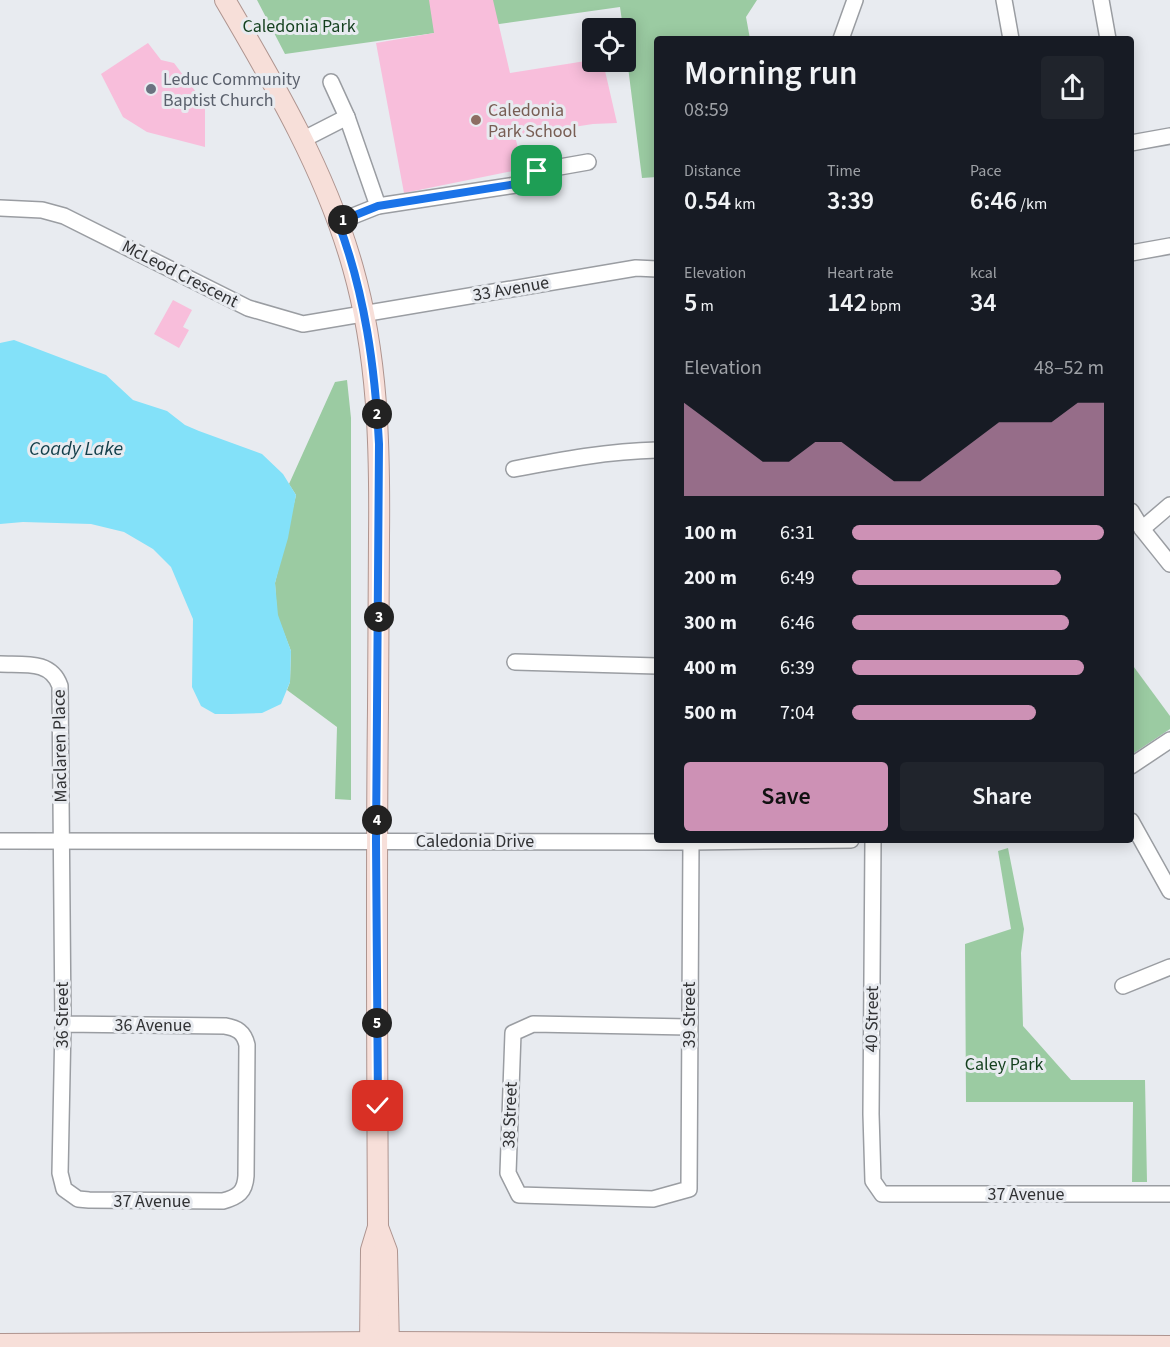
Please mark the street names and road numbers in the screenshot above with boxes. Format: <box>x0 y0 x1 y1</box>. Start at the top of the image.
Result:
street label: McLeod Crescent <box>117 234 243 314</box>
street label: 33 Avenue <box>471 270 551 308</box>
street label: Maclaren Place <box>47 689 73 803</box>
street label: Caledonia Drive <box>416 829 534 854</box>
street label: 36 Street <box>50 982 75 1048</box>
street label: 39 Street <box>677 982 702 1048</box>
street label: 40 Street <box>859 985 885 1053</box>
street label: 36 Avenue <box>115 1013 192 1038</box>
street label: 38 Street <box>496 1081 524 1149</box>
street label: 37 Avenue <box>988 1182 1065 1207</box>
street label: 37 Avenue <box>114 1189 191 1214</box>

